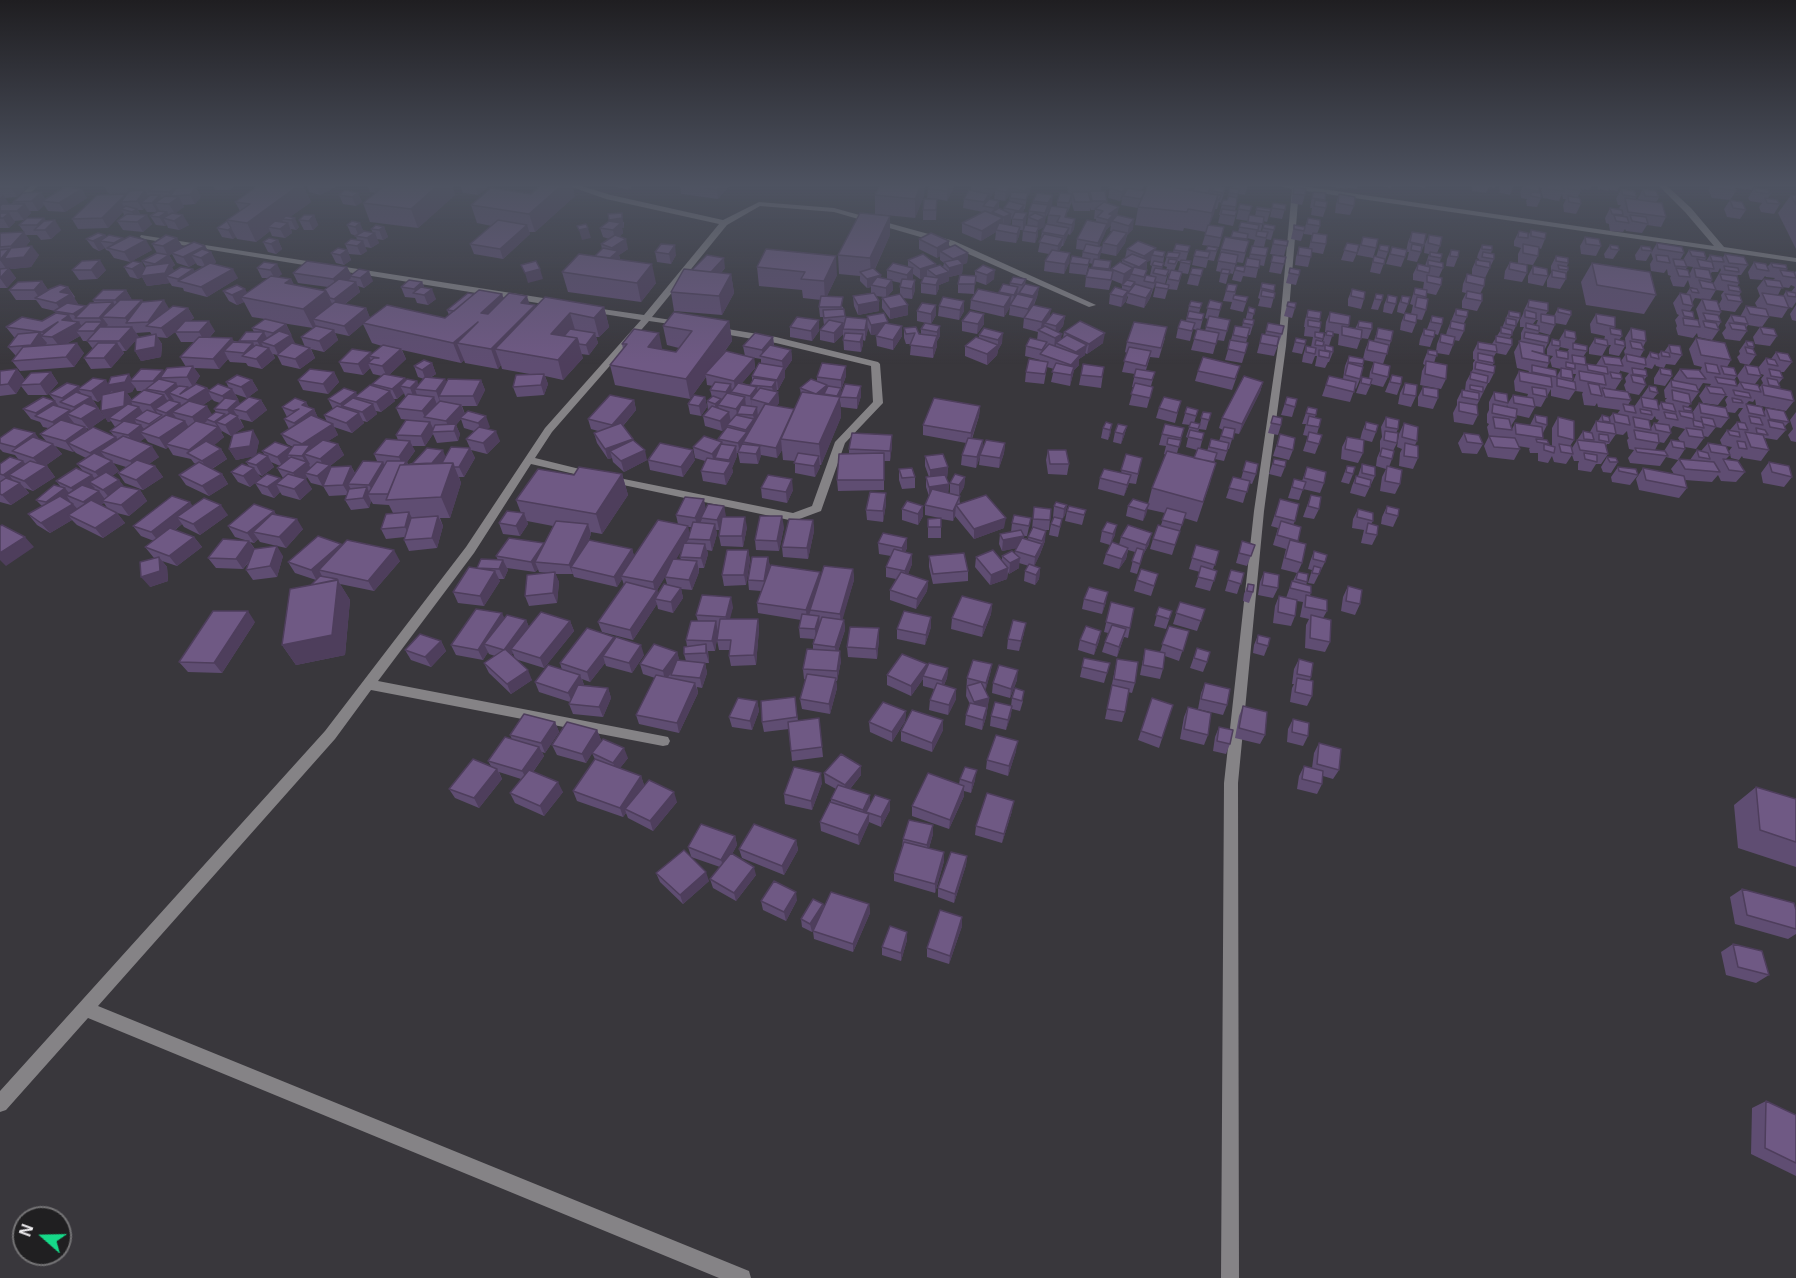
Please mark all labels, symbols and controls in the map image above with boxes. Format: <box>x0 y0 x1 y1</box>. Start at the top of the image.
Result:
north arrow <box>12 1206 72 1266</box>
text: N <box>17 1222 36 1239</box>

